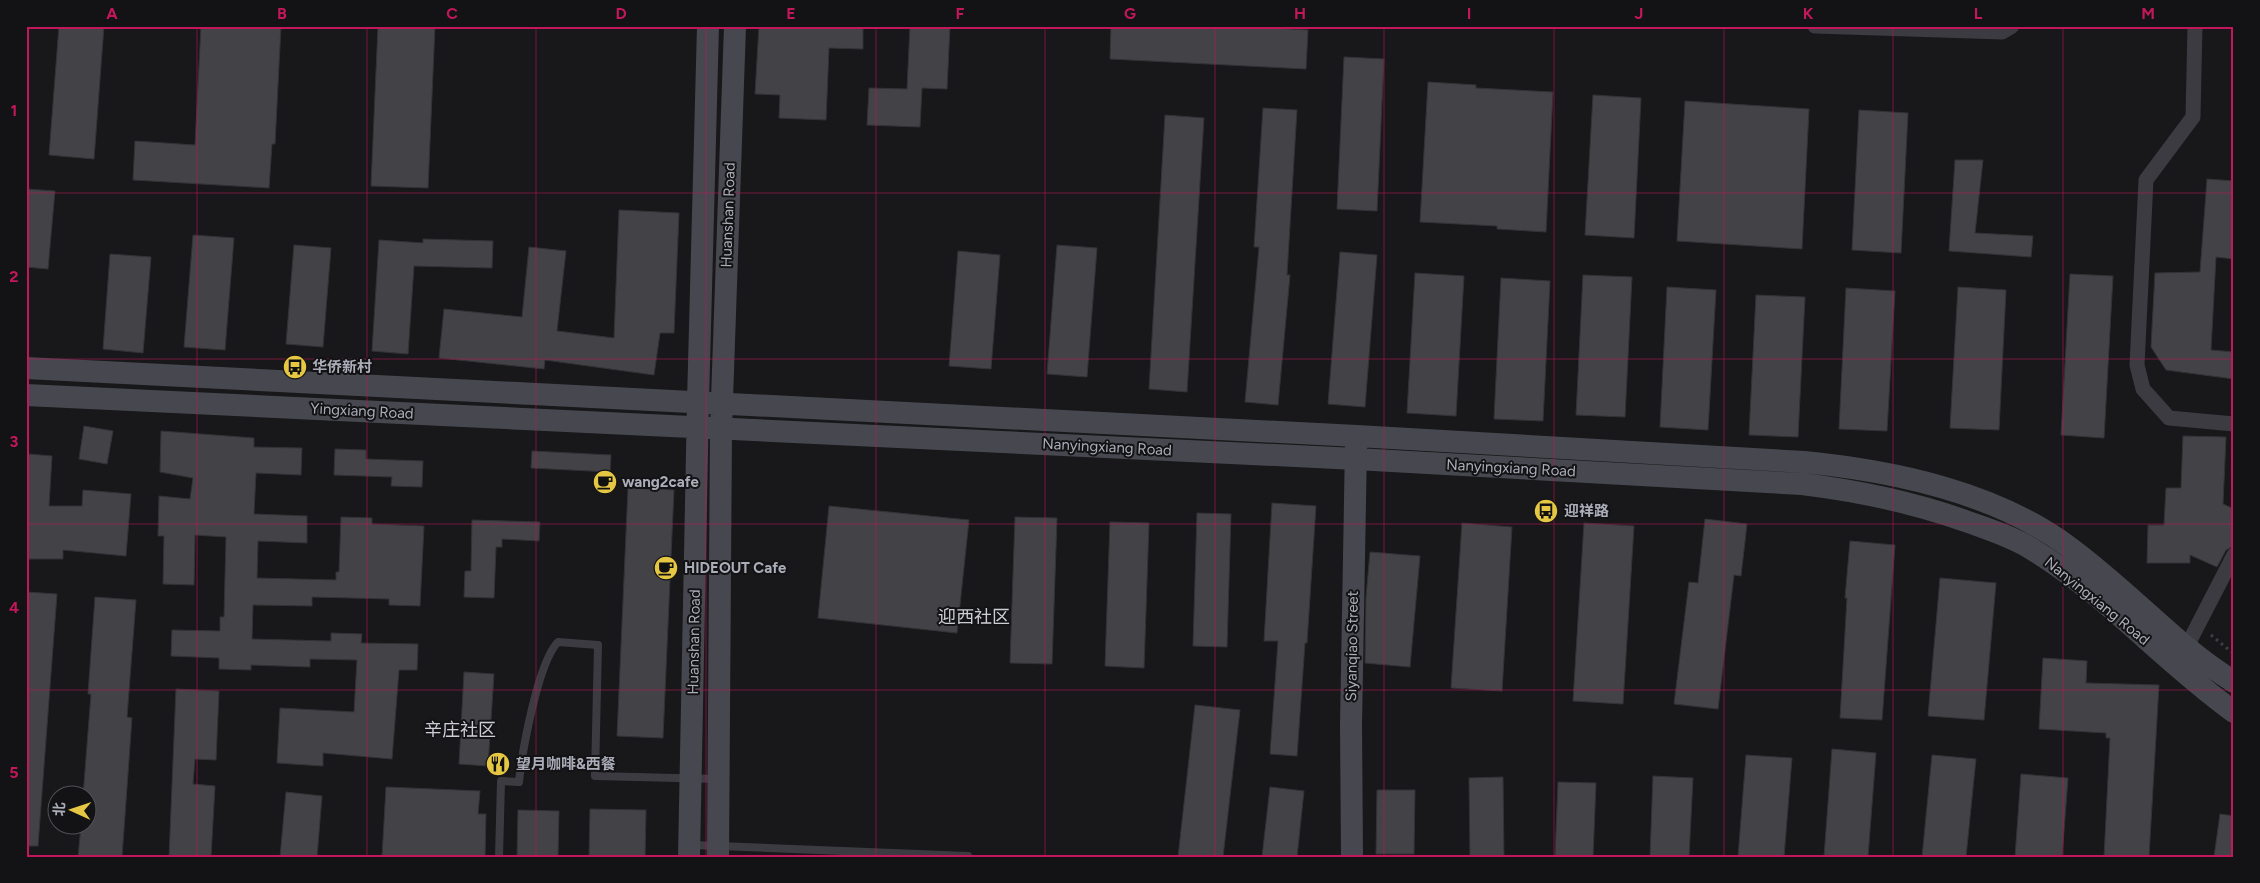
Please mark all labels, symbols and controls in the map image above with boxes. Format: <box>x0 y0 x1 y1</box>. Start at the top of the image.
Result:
text: A <box>106 4 118 23</box>
text: B <box>277 4 287 23</box>
text: C <box>446 4 458 23</box>
text: D <box>615 4 627 23</box>
text: E <box>786 4 796 23</box>
text: F <box>956 4 965 23</box>
text: G <box>1124 4 1136 23</box>
text: H <box>1294 4 1306 23</box>
text: I <box>1467 4 1471 23</box>
text: J <box>1635 4 1643 23</box>
text: K <box>1803 4 1814 23</box>
text: L <box>1974 4 1983 23</box>
text: M <box>2141 4 2155 23</box>
text: 1 <box>11 101 17 120</box>
street label: Huanshan Road <box>717 162 739 268</box>
text: 2 <box>9 267 19 286</box>
bus stop icon: 华侨新村 <box>282 354 308 380</box>
place label: 华侨新村 <box>312 358 372 376</box>
street label: Yingxiang Road <box>310 399 414 423</box>
text: 3 <box>10 432 19 451</box>
street label: Nanyingxiang Road <box>1042 435 1172 459</box>
street label: Nanyingxiang Road <box>1446 456 1576 480</box>
cafe icon: wang2cafe <box>592 469 618 495</box>
place label: wang2cafe <box>622 473 699 491</box>
bus stop icon: 迎祥路 <box>1533 498 1559 524</box>
place label: 迎祥路 <box>1564 502 1609 520</box>
street label: Nanyingxiang Road <box>2041 553 2153 649</box>
cafe icon: HIDEOUT Cafe <box>653 555 679 581</box>
place label: HIDEOUT Cafe <box>684 559 787 577</box>
street label: Huanshan Road <box>684 589 704 695</box>
street label: Siyanqiao Street <box>1342 590 1362 701</box>
text: 4 <box>9 598 19 617</box>
district label: 迎西社区 <box>938 606 1010 628</box>
district label: 辛庄社区 <box>424 719 496 741</box>
restaurant icon: 望月咖啡&西餐 <box>485 751 511 777</box>
place label: 望月咖啡&西餐 <box>516 755 616 773</box>
text: 5 <box>9 763 19 782</box>
north arrow <box>48 786 98 836</box>
text: 北 <box>51 802 68 817</box>

